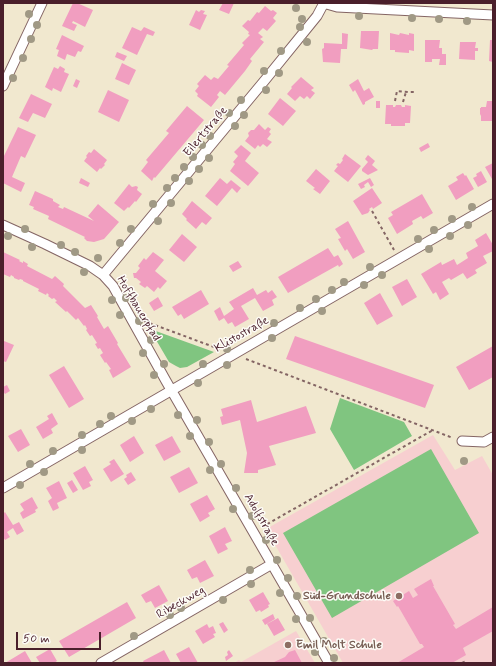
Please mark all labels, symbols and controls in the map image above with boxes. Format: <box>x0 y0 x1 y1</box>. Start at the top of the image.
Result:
street label: Eilertstraße <box>181 104 231 160</box>
street label: Hoffbauerpfad <box>113 274 163 344</box>
street label: Klistostraße <box>212 314 272 356</box>
street label: Adolfstraße <box>240 491 282 549</box>
street label: Ribeckweg <box>154 583 208 623</box>
place label: Süd-Grundschule <box>303 589 391 603</box>
marker: Süd-Grundschule <box>394 591 404 601</box>
scale bar <box>18 624 103 650</box>
text: 50 m <box>23 631 50 647</box>
place label: Emil Molt Schule <box>296 638 382 652</box>
marker: Emil Molt Schule <box>283 640 293 650</box>

